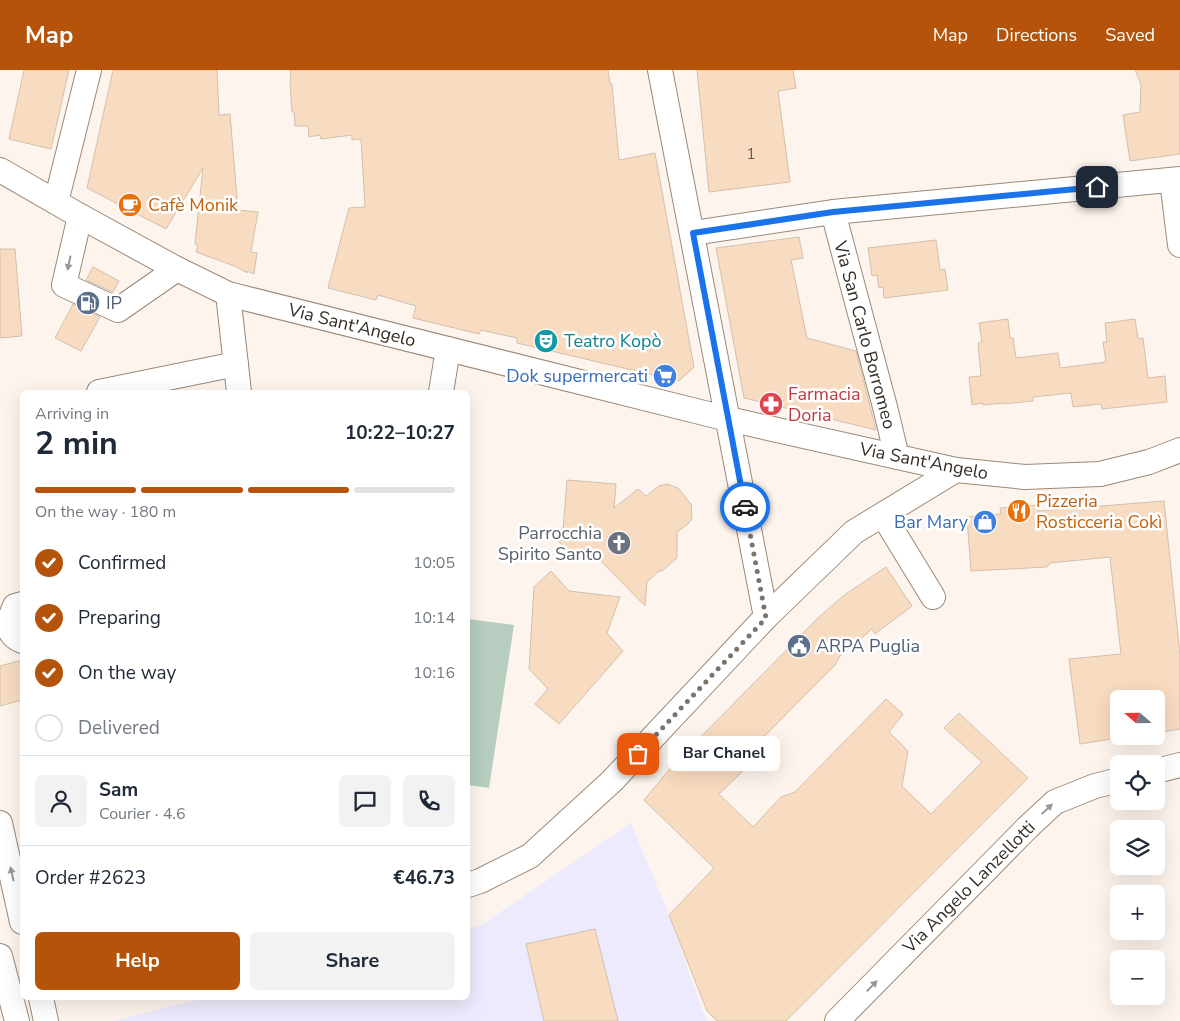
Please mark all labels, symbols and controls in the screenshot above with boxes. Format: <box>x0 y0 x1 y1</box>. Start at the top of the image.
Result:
text: Map <box>25 19 73 51</box>
text: Map <box>933 23 968 47</box>
text: Directions <box>996 23 1077 47</box>
text: Saved <box>1105 23 1155 47</box>
house number: 1 <box>746 144 756 164</box>
pin <box>1076 166 1118 208</box>
icon: home <box>1083 173 1111 201</box>
cafe icon: Cafè Monik <box>117 192 143 218</box>
place label: Cafè Monik <box>148 193 239 217</box>
street label: Via San Carlo Borromeo <box>828 237 902 432</box>
one-way arrow <box>65 256 73 271</box>
fuel station icon: IP <box>75 290 101 316</box>
place label: IP <box>106 291 122 315</box>
street label: Via Sant'Angelo <box>285 297 418 352</box>
theatre icon: Teatro Kopò <box>533 328 559 354</box>
place label: Teatro Kopò <box>564 329 661 353</box>
supermarket icon: Dok supermercati <box>652 363 678 389</box>
place label: Dok supermercati <box>506 364 648 388</box>
place label: Farmacia Doria <box>788 382 861 427</box>
pharmacy icon: Farmacia Doria <box>758 391 784 417</box>
text: Arriving in <box>35 403 109 425</box>
text: 10:22–10:27 <box>345 420 455 446</box>
text: 2 min <box>35 422 118 465</box>
street label: Via Sant'Angelo <box>857 437 990 485</box>
courier <box>720 482 770 532</box>
place label: Pizzeria Rosticceria Cokì <box>1036 489 1162 534</box>
icon: car <box>731 493 759 521</box>
restaurant icon: Pizzeria Rosticceria Cokì <box>1006 498 1032 524</box>
text: On the way · 180 m <box>35 501 176 523</box>
shop icon: Bar Mary <box>972 509 998 535</box>
place label: Bar Mary <box>894 510 969 534</box>
place label: Parrocchia Spirito Santo <box>498 521 602 566</box>
church icon: Parrocchia Spirito Santo <box>606 530 632 556</box>
icon: check <box>35 549 63 577</box>
text: Confirmed <box>78 550 166 576</box>
text: 10:05 <box>413 552 455 574</box>
icon: check <box>35 604 63 632</box>
text: Preparing <box>78 605 161 631</box>
text: 10:14 <box>413 607 455 629</box>
public building icon: ARPA Puglia <box>786 633 812 659</box>
place label: ARPA Puglia <box>816 634 920 658</box>
icon: check <box>35 659 63 687</box>
text: On the way <box>78 660 176 686</box>
text: 10:16 <box>413 662 455 684</box>
north arrow <box>1110 690 1165 745</box>
map controls <box>1110 690 1165 1005</box>
text: Delivered <box>78 715 160 741</box>
pin <box>617 733 659 775</box>
callout: Bar Chanel <box>668 736 780 772</box>
icon: bag <box>624 740 652 768</box>
text: Bar Chanel <box>683 742 765 764</box>
button: locate <box>1110 755 1165 810</box>
button: person <box>35 775 87 827</box>
button: chat <box>339 775 391 827</box>
button: phone <box>403 775 455 827</box>
text: Sam <box>99 777 138 803</box>
text: Courier · 4.6 <box>99 803 185 825</box>
one-way arrow <box>1041 803 1054 814</box>
street label: Via Angelo Lanzellotti <box>897 815 1041 959</box>
button: layers <box>1110 820 1165 875</box>
text: Order #2623 <box>35 865 146 891</box>
text: €46.73 <box>393 865 455 891</box>
one-way arrow <box>8 867 16 882</box>
button: + <box>1110 885 1165 940</box>
button: Help <box>35 932 240 990</box>
button: Share <box>250 932 455 990</box>
button: − <box>1110 950 1165 1005</box>
one-way arrow <box>865 980 877 992</box>

